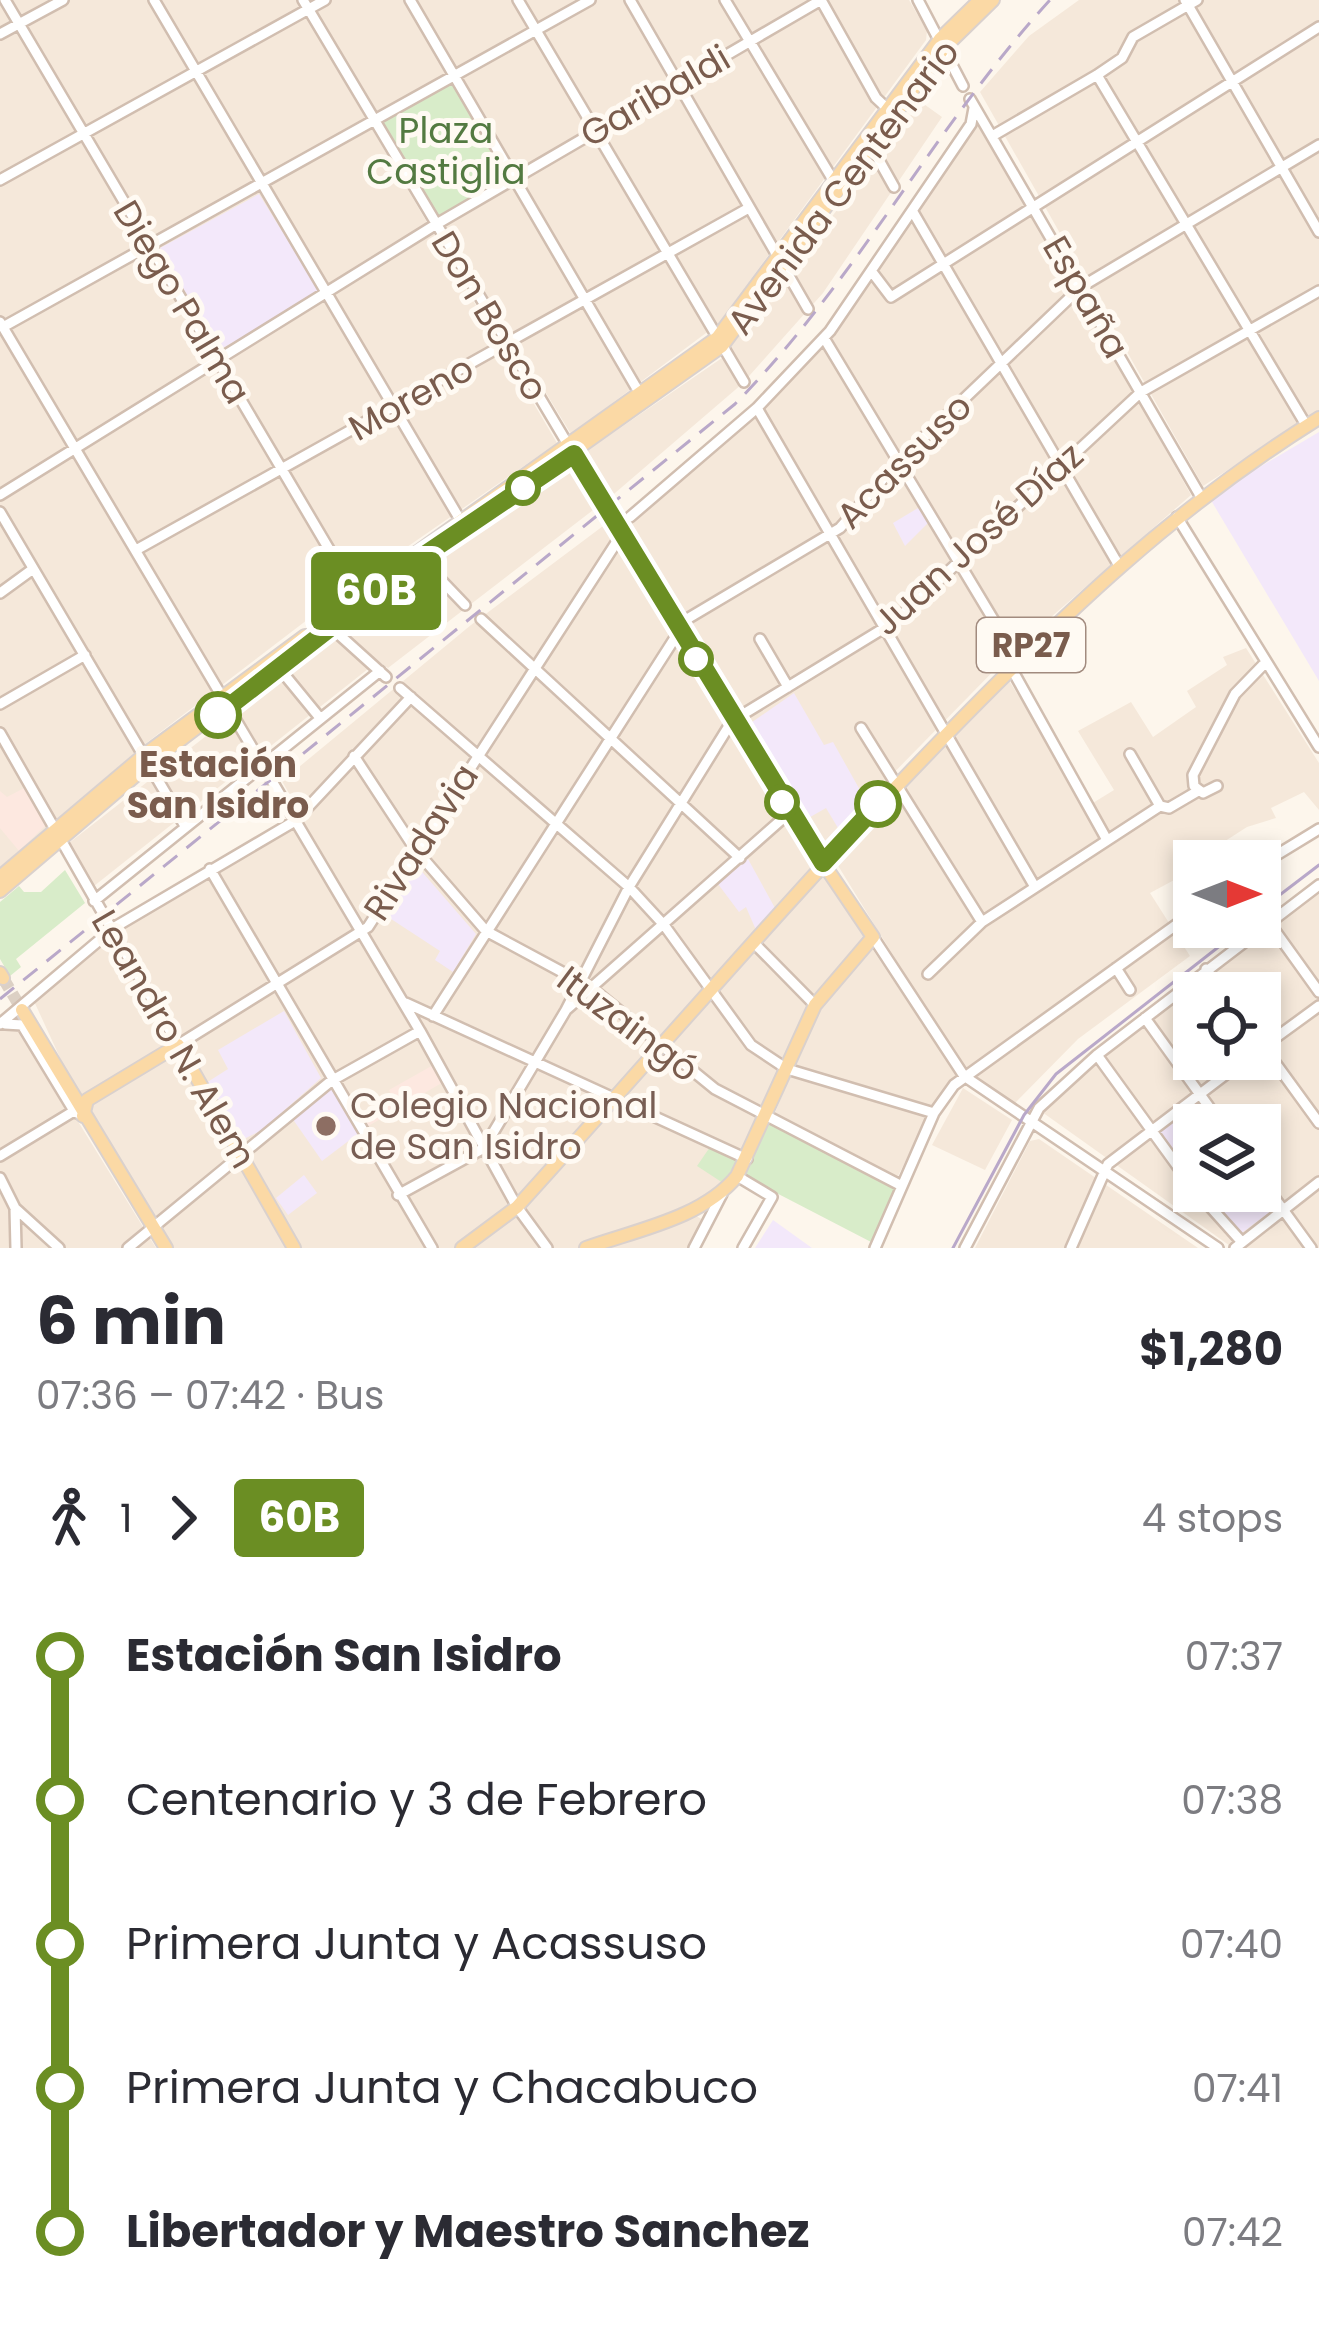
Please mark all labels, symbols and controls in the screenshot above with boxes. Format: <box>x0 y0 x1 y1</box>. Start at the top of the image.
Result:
street label: Avenida Centenario <box>715 29 971 345</box>
street label: Garibaldi <box>571 33 739 159</box>
park label: Plaza Castiglia <box>366 105 526 197</box>
street label: Diego Palma <box>101 191 263 413</box>
street label: Don Bosco <box>419 221 561 411</box>
street label: España <box>1031 227 1141 367</box>
street label: Moreno <box>339 343 483 453</box>
street label: Acassuso <box>825 382 983 540</box>
street label: Juan José Díaz <box>862 431 1094 647</box>
unlabelled marker <box>507 472 539 504</box>
line badge: 60B <box>307 552 445 630</box>
text: 60B <box>335 561 417 620</box>
road number: RP27 <box>977 618 1085 672</box>
unlabelled marker <box>680 643 712 675</box>
marker: Estación San Isidro <box>196 693 240 737</box>
place label: Estación San Isidro <box>127 739 309 831</box>
street label: Rivadavia <box>351 754 491 930</box>
unlabelled marker <box>856 782 900 826</box>
unlabelled marker <box>766 786 798 818</box>
north arrow <box>1173 840 1281 948</box>
map controls <box>1173 840 1281 1212</box>
street label: Leandro N. Alem <box>79 900 269 1178</box>
street label: Ituzaingó <box>547 954 709 1094</box>
button: locate <box>1173 972 1281 1080</box>
place label: Colegio Nacional de San Isidro <box>350 1080 657 1172</box>
button: layers <box>1173 1104 1281 1212</box>
marker: Colegio Nacional de San Isidro <box>313 1113 339 1139</box>
text: 6 min <box>36 1275 226 1367</box>
text: $1,280 <box>1139 1318 1283 1381</box>
text: 07:36 – 07:42 · Bus <box>36 1368 384 1423</box>
icon: walk <box>36 1485 102 1551</box>
icon: forward <box>150 1485 216 1551</box>
text: 60B <box>258 1488 340 1547</box>
text: 1 <box>120 1491 132 1546</box>
text: 4 stops <box>1142 1491 1283 1546</box>
text: Estación San Isidro <box>126 1624 562 1687</box>
text: 07:37 <box>1185 1629 1283 1684</box>
text: Centenario y 3 de Febrero <box>126 1768 707 1831</box>
text: 07:38 <box>1181 1773 1283 1828</box>
text: Primera Junta y Acassuso <box>126 1912 707 1975</box>
text: 07:40 <box>1180 1917 1283 1972</box>
text: Primera Junta y Chacabuco <box>126 2056 758 2119</box>
text: 07:41 <box>1192 2061 1283 2116</box>
text: Libertador y Maestro Sanchez <box>126 2200 810 2263</box>
text: 07:42 <box>1182 2205 1283 2260</box>

